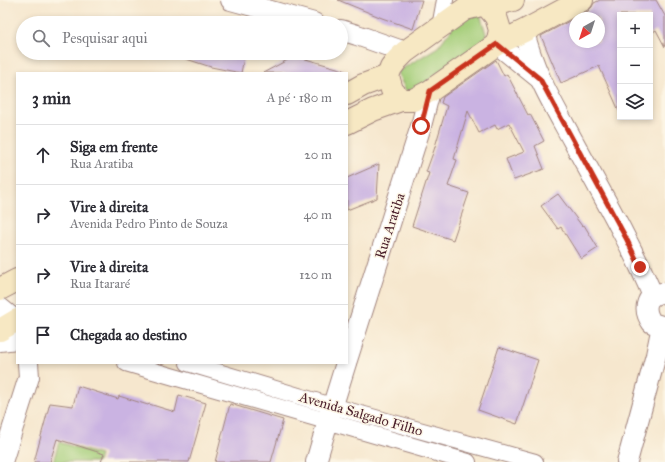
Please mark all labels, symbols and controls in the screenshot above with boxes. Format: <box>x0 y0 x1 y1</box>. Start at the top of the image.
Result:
north arrow <box>569 12 605 48</box>
map controls <box>617 12 653 120</box>
button: + <box>617 12 653 48</box>
search box <box>16 16 348 60</box>
icon: search <box>30 27 52 49</box>
text: Pesquisar aqui <box>62 29 148 47</box>
button: − <box>617 48 653 84</box>
button: layers <box>617 84 653 120</box>
text: 3 min <box>32 88 71 109</box>
text: A pé · 180 m <box>267 90 332 106</box>
route start <box>412 117 430 135</box>
text: Siga em frente <box>70 138 158 156</box>
icon: ahead <box>32 144 54 166</box>
text: 20 m <box>304 147 332 163</box>
text: Rua Aratiba <box>70 156 133 172</box>
street label: Rua Aratiba <box>371 191 409 261</box>
text: Vire à direita <box>70 198 148 216</box>
icon: right <box>32 204 54 226</box>
text: 40 m <box>303 207 332 223</box>
text: Avenida Pedro Pinto de Souza <box>70 216 228 232</box>
text: Vire à direita <box>70 258 148 276</box>
route end <box>631 258 649 276</box>
icon: right <box>32 264 54 286</box>
text: 120 m <box>299 267 332 283</box>
text: Rua Itararé <box>70 276 130 292</box>
icon: arrive <box>32 324 54 346</box>
text: Chegada ao destino <box>70 326 187 344</box>
street label: Avenida Salgado Filho <box>296 388 425 440</box>

